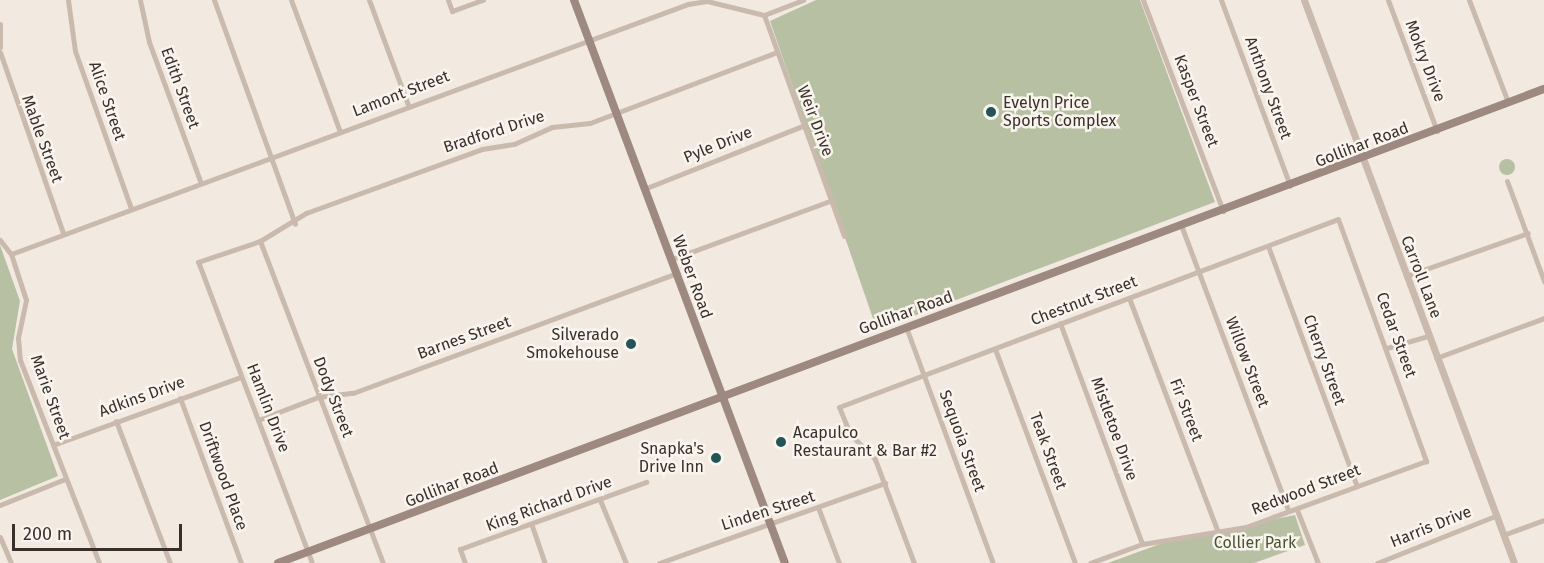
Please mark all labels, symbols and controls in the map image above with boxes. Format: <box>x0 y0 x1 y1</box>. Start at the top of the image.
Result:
street label: Mokry Drive <box>1401 18 1449 104</box>
street label: Anthony Street <box>1241 34 1295 142</box>
street label: Edith Street <box>156 45 204 131</box>
street label: Kasper Street <box>1170 52 1222 150</box>
street label: Alice Street <box>85 59 129 143</box>
street label: Lamont Street <box>350 67 452 121</box>
street label: Weir Drive <box>793 83 837 159</box>
street label: Mable Street <box>17 93 67 185</box>
place label: Evelyn Price Sports Complex <box>1003 93 1116 131</box>
marker: Evelyn Price Sports Complex <box>984 105 998 119</box>
street label: Bradford Drive <box>441 107 547 157</box>
street label: Gollihar Road <box>1312 118 1412 172</box>
street label: Pyle Drive <box>681 123 755 167</box>
street label: Weber Road <box>668 233 716 321</box>
street label: Carroll Lane <box>1396 233 1446 321</box>
street label: Chestnut Street <box>1028 272 1140 330</box>
street label: Gollihar Road <box>856 287 956 339</box>
street label: Cedar Street <box>1372 290 1420 380</box>
street label: Barnes Street <box>415 312 513 364</box>
street label: Cherry Street <box>1299 312 1349 408</box>
street label: Willow Street <box>1221 314 1273 410</box>
place label: Silverado Smokehouse <box>526 325 619 363</box>
marker: Silverado Smokehouse <box>624 337 638 351</box>
street label: Marie Street <box>26 352 74 442</box>
street label: Dody Street <box>309 354 357 440</box>
street label: Hamlin Drive <box>242 361 294 455</box>
street label: Adkins Drive <box>96 373 188 421</box>
street label: Mistletoe Drive <box>1086 375 1142 483</box>
street label: Fir Street <box>1165 376 1207 444</box>
street label: Sequoia Street <box>935 388 989 494</box>
street label: Teak Street <box>1025 410 1071 492</box>
street label: Driftwood Place <box>194 419 252 533</box>
place label: Acapulco Restaurant & Bar #2 <box>793 423 937 461</box>
marker: Acapulco Restaurant & Bar #2 <box>774 435 788 449</box>
place label: Snapka's Drive Inn <box>639 439 704 477</box>
marker: Snapka's Drive Inn <box>709 451 723 465</box>
street label: Gollihar Road <box>402 458 502 512</box>
street label: Redwood Street <box>1249 460 1363 520</box>
street label: King Richard Drive <box>483 472 615 536</box>
street label: Linden Street <box>719 487 817 535</box>
street label: Harris Drive <box>1388 502 1474 552</box>
scale bar <box>15 512 184 550</box>
text: 200 m <box>23 523 72 545</box>
park label: Collier Park <box>1214 533 1296 553</box>

